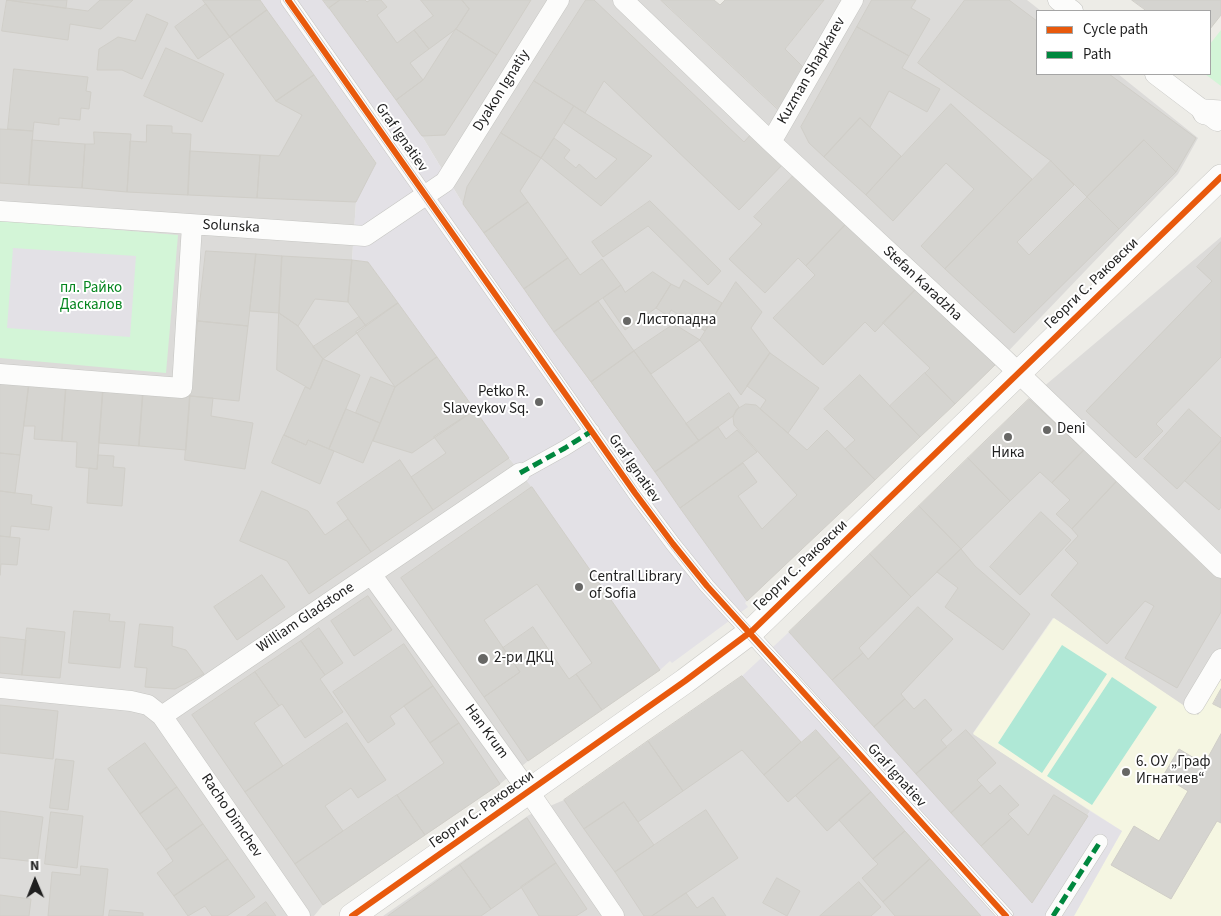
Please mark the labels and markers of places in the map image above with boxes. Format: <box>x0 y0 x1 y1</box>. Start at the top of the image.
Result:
place label: Листопадна <box>637 312 716 330</box>
marker: Листопадна <box>621 315 633 327</box>
place label: Petko R. Slaveykov Sq. <box>443 384 529 419</box>
marker: Petko R. Slaveykov Sq. <box>533 396 545 408</box>
place label: Deni <box>1057 421 1086 439</box>
marker: Deni <box>1041 424 1053 436</box>
marker: Ника <box>1002 431 1014 443</box>
place label: Ника <box>991 445 1025 463</box>
place label: Central Library of Sofia <box>589 569 682 604</box>
marker: Central Library of Sofia <box>573 581 585 593</box>
place label: 2-ри ДКЦ <box>494 650 554 668</box>
marker: 2-ри ДКЦ <box>476 652 490 666</box>
place label: 6. ОУ „Граф Игнатиев“ <box>1136 754 1211 789</box>
marker: 6. ОУ „Граф Игнатиев“ <box>1120 766 1132 778</box>

